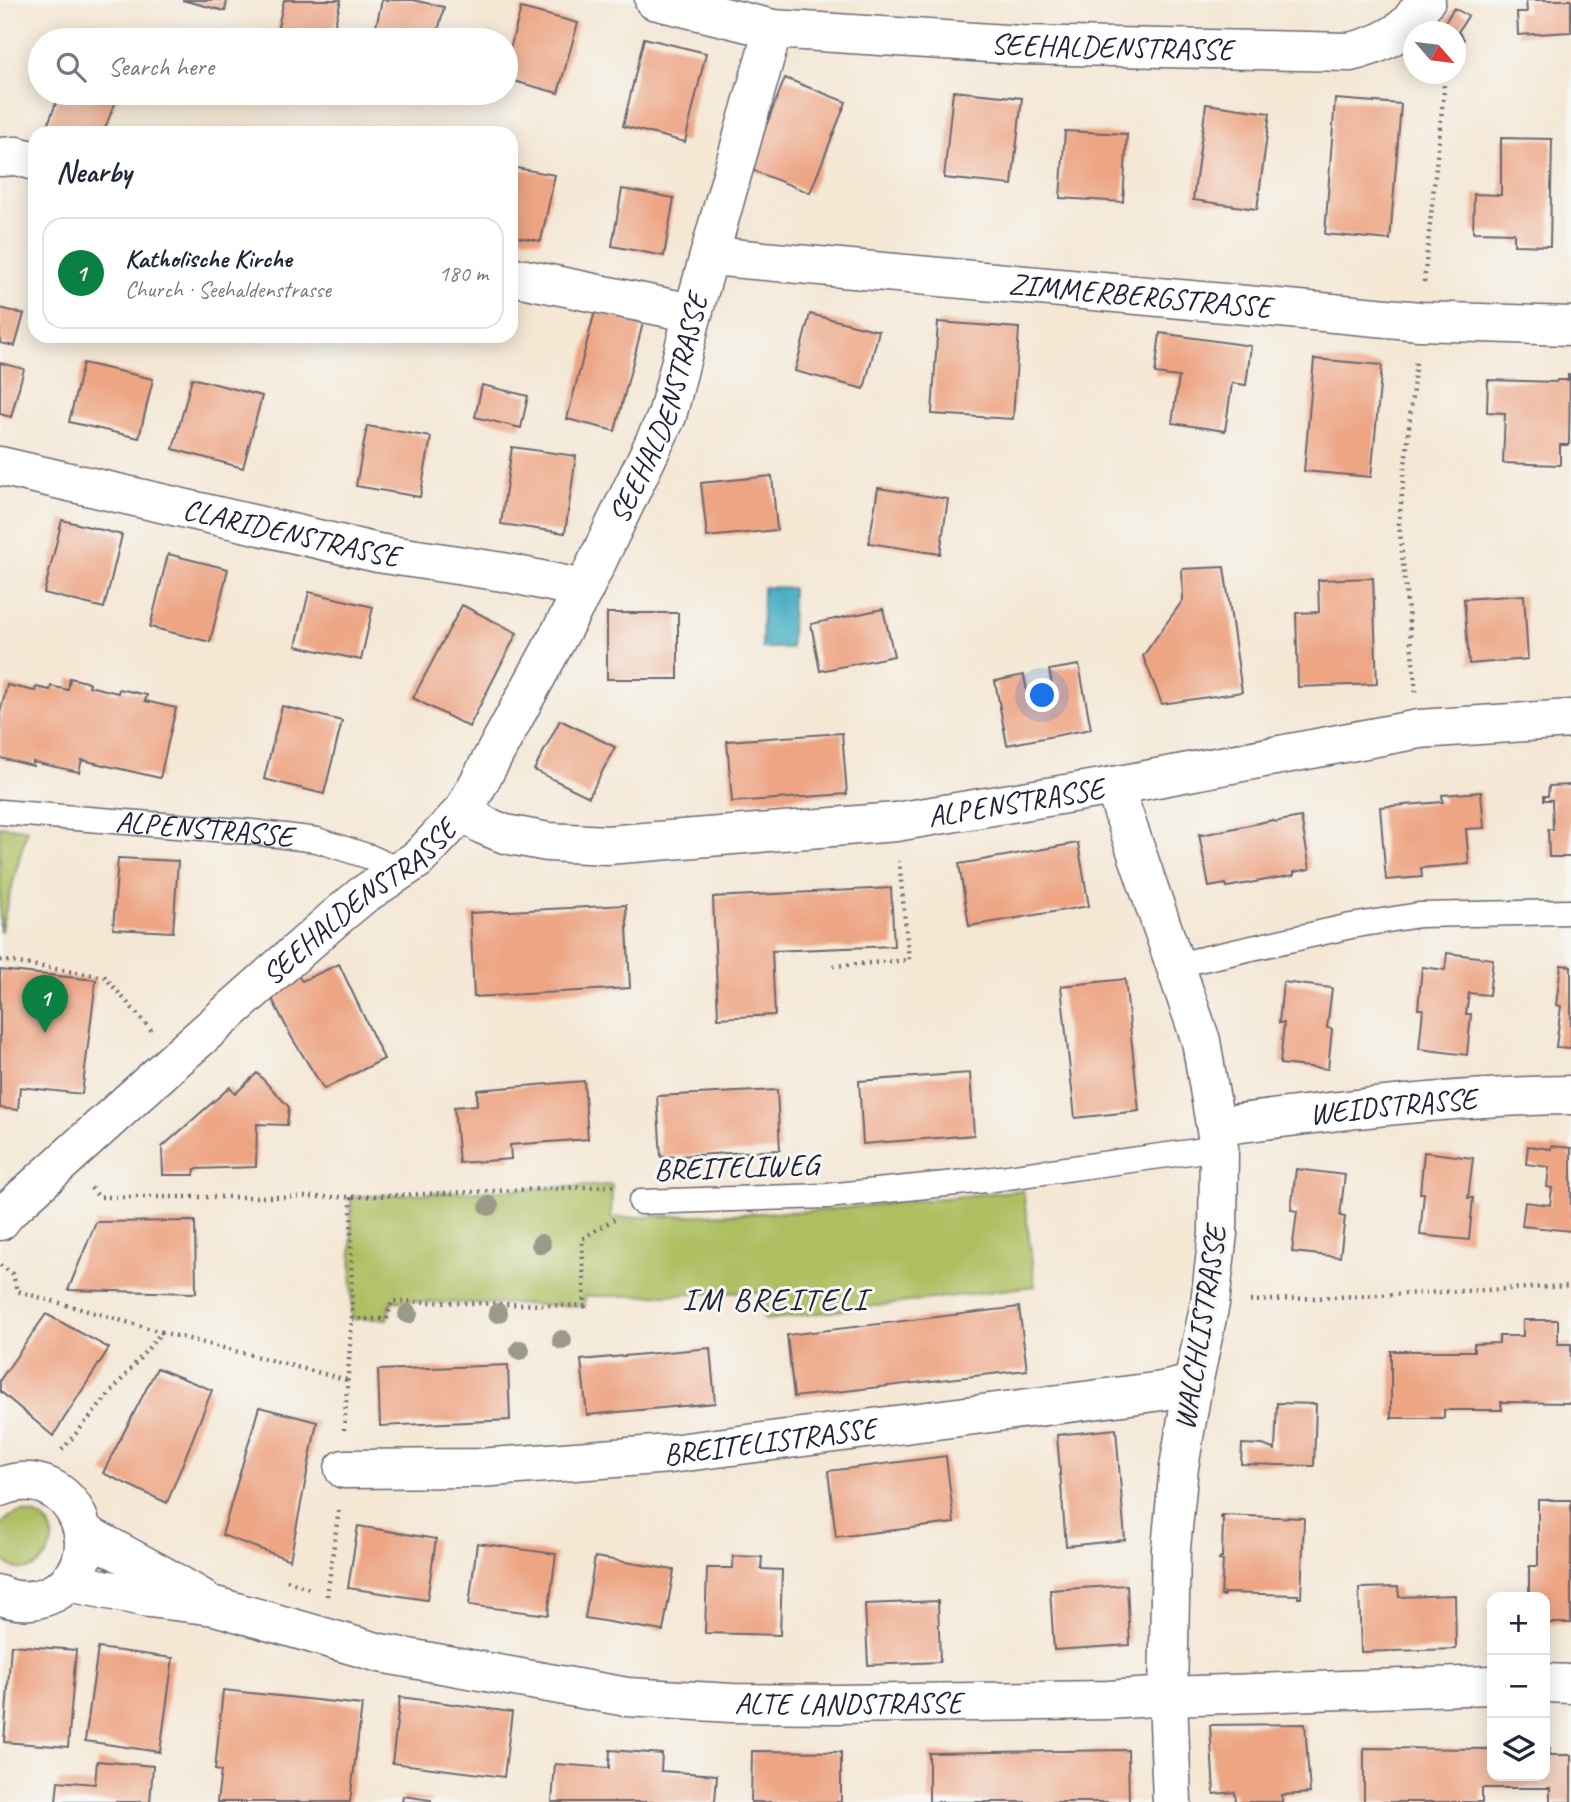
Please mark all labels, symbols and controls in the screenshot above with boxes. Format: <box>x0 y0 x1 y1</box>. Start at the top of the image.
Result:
north arrow <box>1403 21 1466 84</box>
street label: SEEHALDENSTRASSE <box>990 24 1237 69</box>
search box <box>28 28 518 105</box>
icon: search <box>52 48 90 86</box>
text: Search here <box>108 50 214 83</box>
text: Nearby <box>56 153 132 191</box>
text: Katholische Kirche <box>125 242 292 275</box>
text: 1 <box>76 259 86 288</box>
text: 180 m <box>439 259 488 288</box>
street label: ZIMMERBERGSTRASSE <box>1007 264 1277 327</box>
text: Church · Seehaldenstrasse <box>125 275 331 304</box>
street label: SEEHALDENSTRASSE <box>600 286 717 529</box>
street label: CLARIDENSTRASSE <box>180 490 406 576</box>
your location <box>1025 678 1059 712</box>
street label: ALPENSTRASSE <box>925 768 1110 835</box>
street label: ALPENSTRASSE <box>114 802 299 856</box>
street label: SEEHALDENSTRASSE <box>254 808 467 993</box>
pin: 1 <box>22 975 68 1033</box>
street label: WEIDSTRASSE <box>1307 1079 1482 1133</box>
street label: BREITELIWEG <box>653 1145 823 1189</box>
street label: WALCHLISTRASSE <box>1165 1219 1235 1433</box>
district label: IM BREITELI <box>682 1279 873 1320</box>
street label: BREITELISTRASSE <box>661 1408 882 1474</box>
map controls <box>1487 1592 1550 1781</box>
button: + <box>1487 1592 1550 1655</box>
button: − <box>1487 1655 1550 1718</box>
street label: ALTE LANDSTRASSE <box>734 1683 966 1723</box>
button: layers <box>1487 1718 1550 1781</box>

